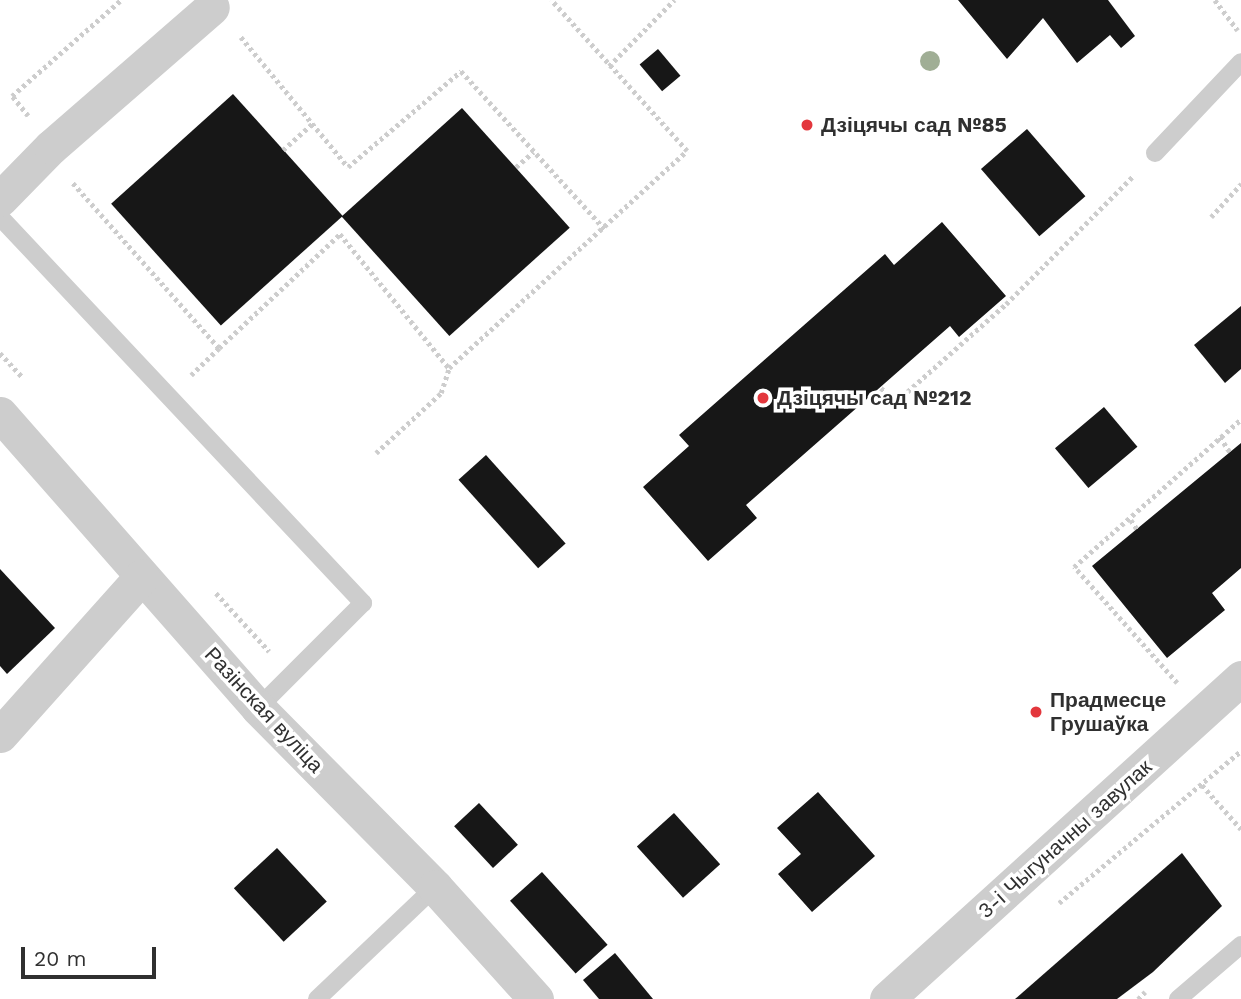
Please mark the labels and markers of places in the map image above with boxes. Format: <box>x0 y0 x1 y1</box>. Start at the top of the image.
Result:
place label: Дзіцячы сад №85 <box>821 112 1007 138</box>
marker: Дзіцячы сад №85 <box>799 117 815 133</box>
place label: Дзіцячы сад №212 <box>777 385 972 411</box>
marker: Дзіцячы сад №212 <box>755 390 771 406</box>
place label: Прадмесце Грушаўка <box>1050 687 1166 737</box>
marker: Прадмесце Грушаўка <box>1028 704 1044 720</box>

